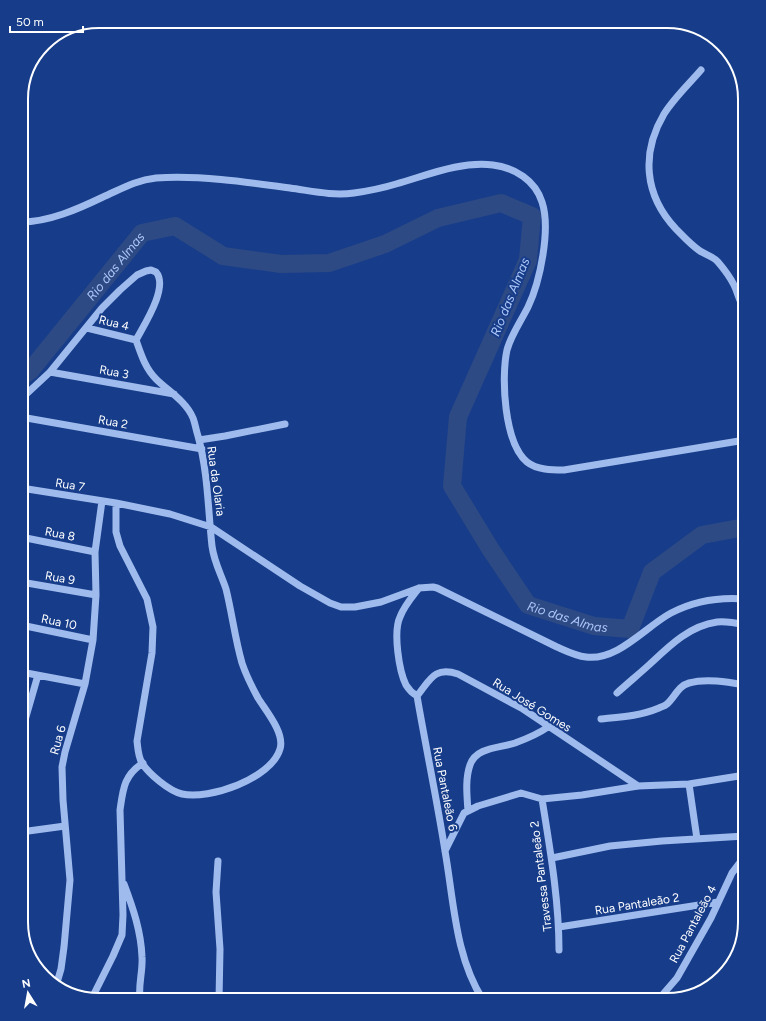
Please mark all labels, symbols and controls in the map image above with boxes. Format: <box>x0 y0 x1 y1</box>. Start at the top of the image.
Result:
scale bar <box>10 8 83 34</box>
text: 50 m <box>16 15 44 29</box>
water label: Rio das Almas <box>83 229 147 303</box>
water label: Rio das Almas <box>487 256 533 338</box>
street label: Rua 4 <box>97 312 131 334</box>
street label: Rua 3 <box>98 363 130 381</box>
street label: Rua 2 <box>97 413 129 431</box>
street label: Rua da Olaria <box>204 445 228 517</box>
street label: Rua 7 <box>54 476 86 494</box>
street label: Rua 8 <box>44 524 76 544</box>
street label: Rua 9 <box>44 568 76 588</box>
water label: Rio das Almas <box>526 598 608 635</box>
street label: Rua 10 <box>40 611 78 633</box>
street label: Rua José Gomes <box>490 675 574 735</box>
street label: Rua 6 <box>47 723 69 756</box>
street label: Rua Pantaleão 6 <box>430 746 460 833</box>
street label: Travessa Pantaleão 2 <box>527 820 555 932</box>
street label: Rua Pantaleão 4 <box>667 882 720 965</box>
street label: Rua Pantaleão 2 <box>594 890 680 918</box>
north arrow <box>8 973 48 1013</box>
text: N <box>21 976 32 991</box>

